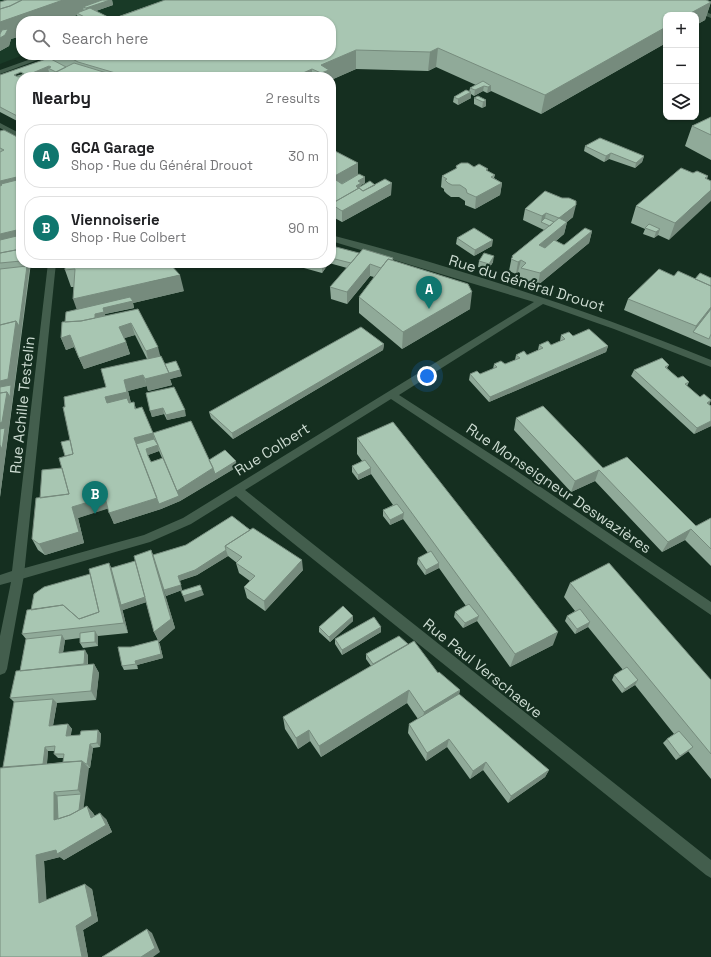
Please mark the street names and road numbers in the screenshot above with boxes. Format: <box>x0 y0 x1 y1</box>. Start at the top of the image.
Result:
street label: Rue du Général Drouot <box>447 250 607 316</box>
street label: Rue Achille Testelin <box>5 335 39 475</box>
street label: Rue Colbert <box>231 418 313 480</box>
street label: Rue Monseigneur Deswazières <box>463 419 655 557</box>
street label: Rue Paul Verschaeve <box>420 614 547 722</box>

